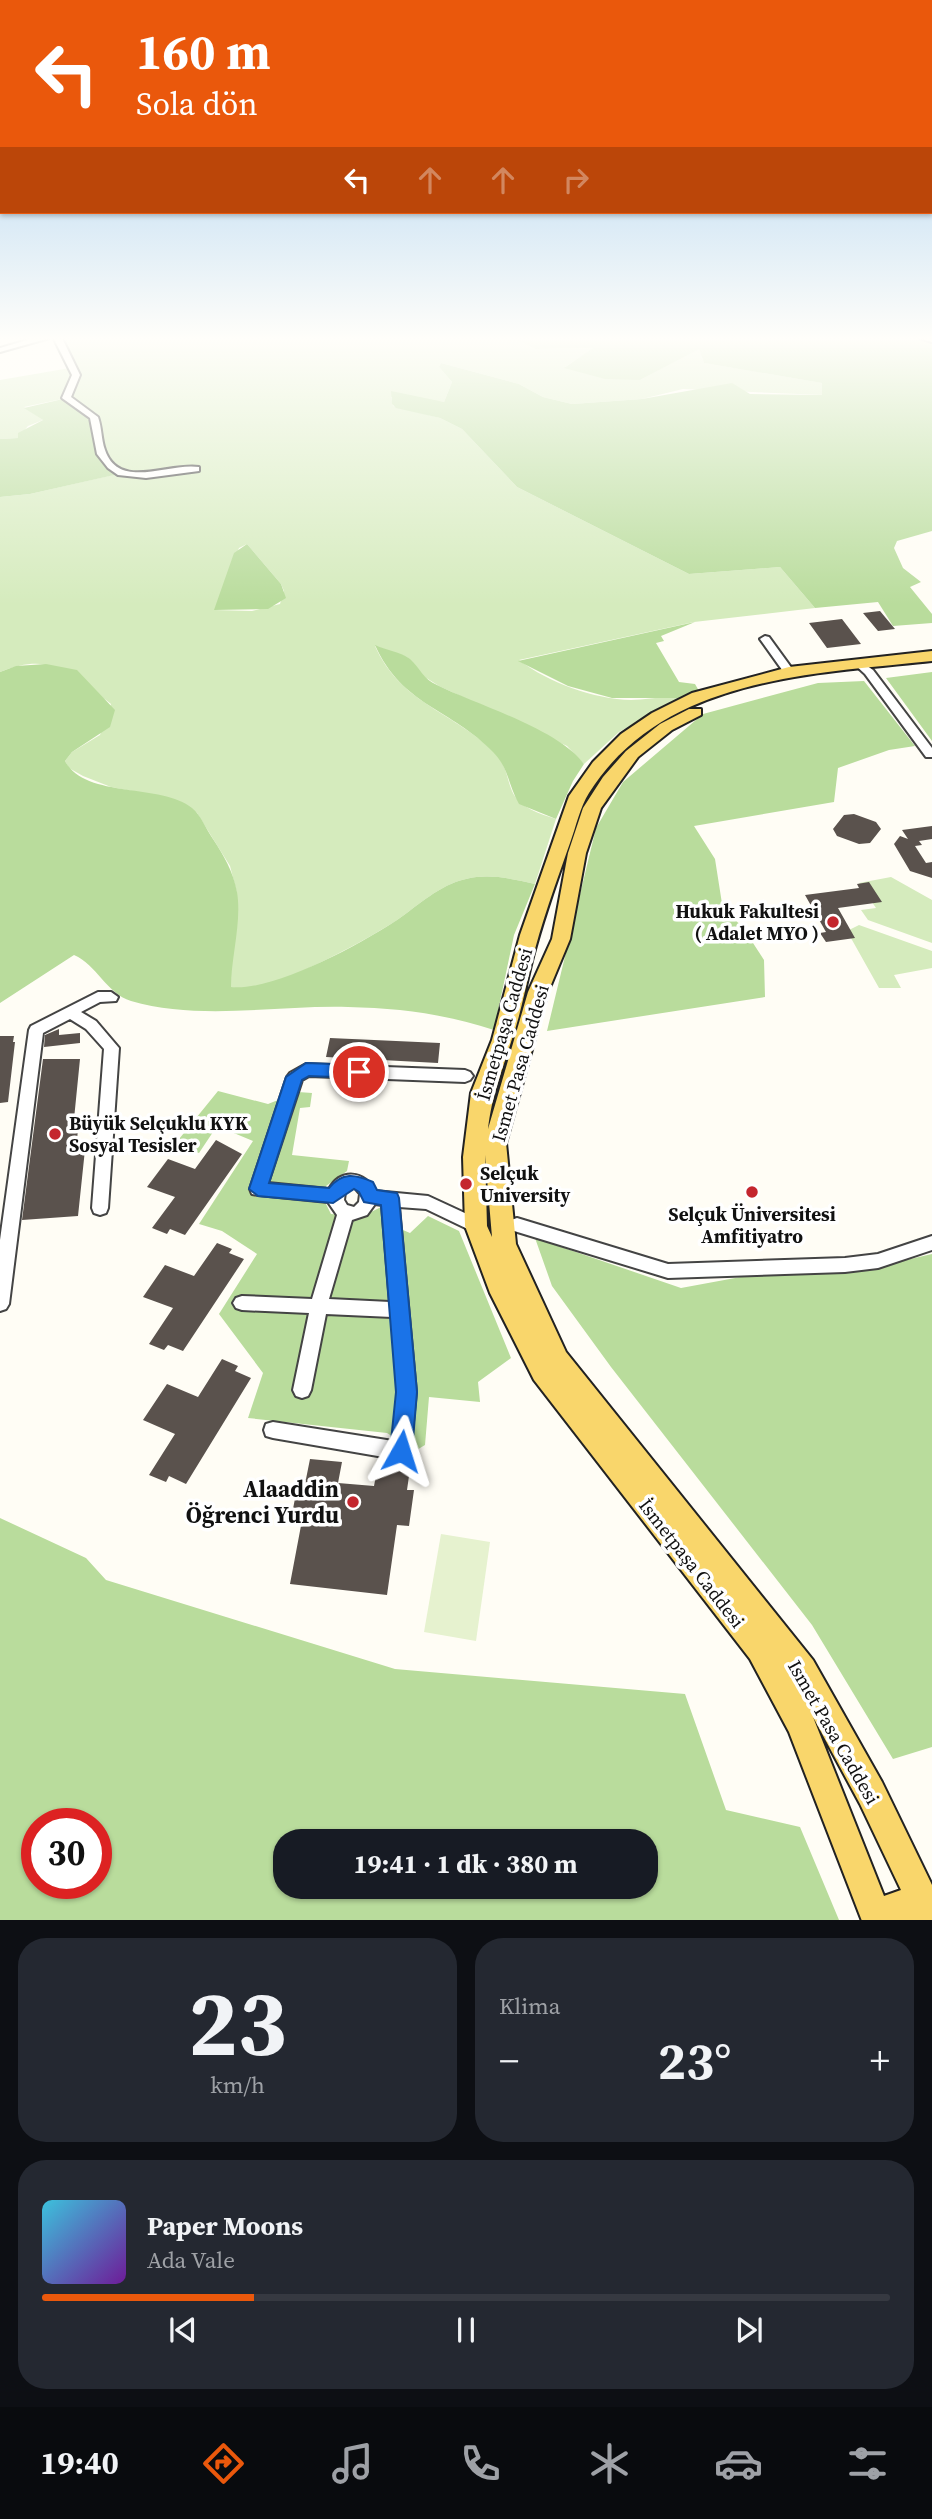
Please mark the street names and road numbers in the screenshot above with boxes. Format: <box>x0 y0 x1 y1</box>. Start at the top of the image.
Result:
street label: İsmetpaşa Caddesi <box>470 944 538 1103</box>
street label: Ismet Pasa Caddesi <box>485 981 555 1145</box>
street label: İsmetpaşa Caddesi <box>633 1493 751 1633</box>
street label: Ismet Pasa Caddesi <box>782 1655 886 1809</box>

